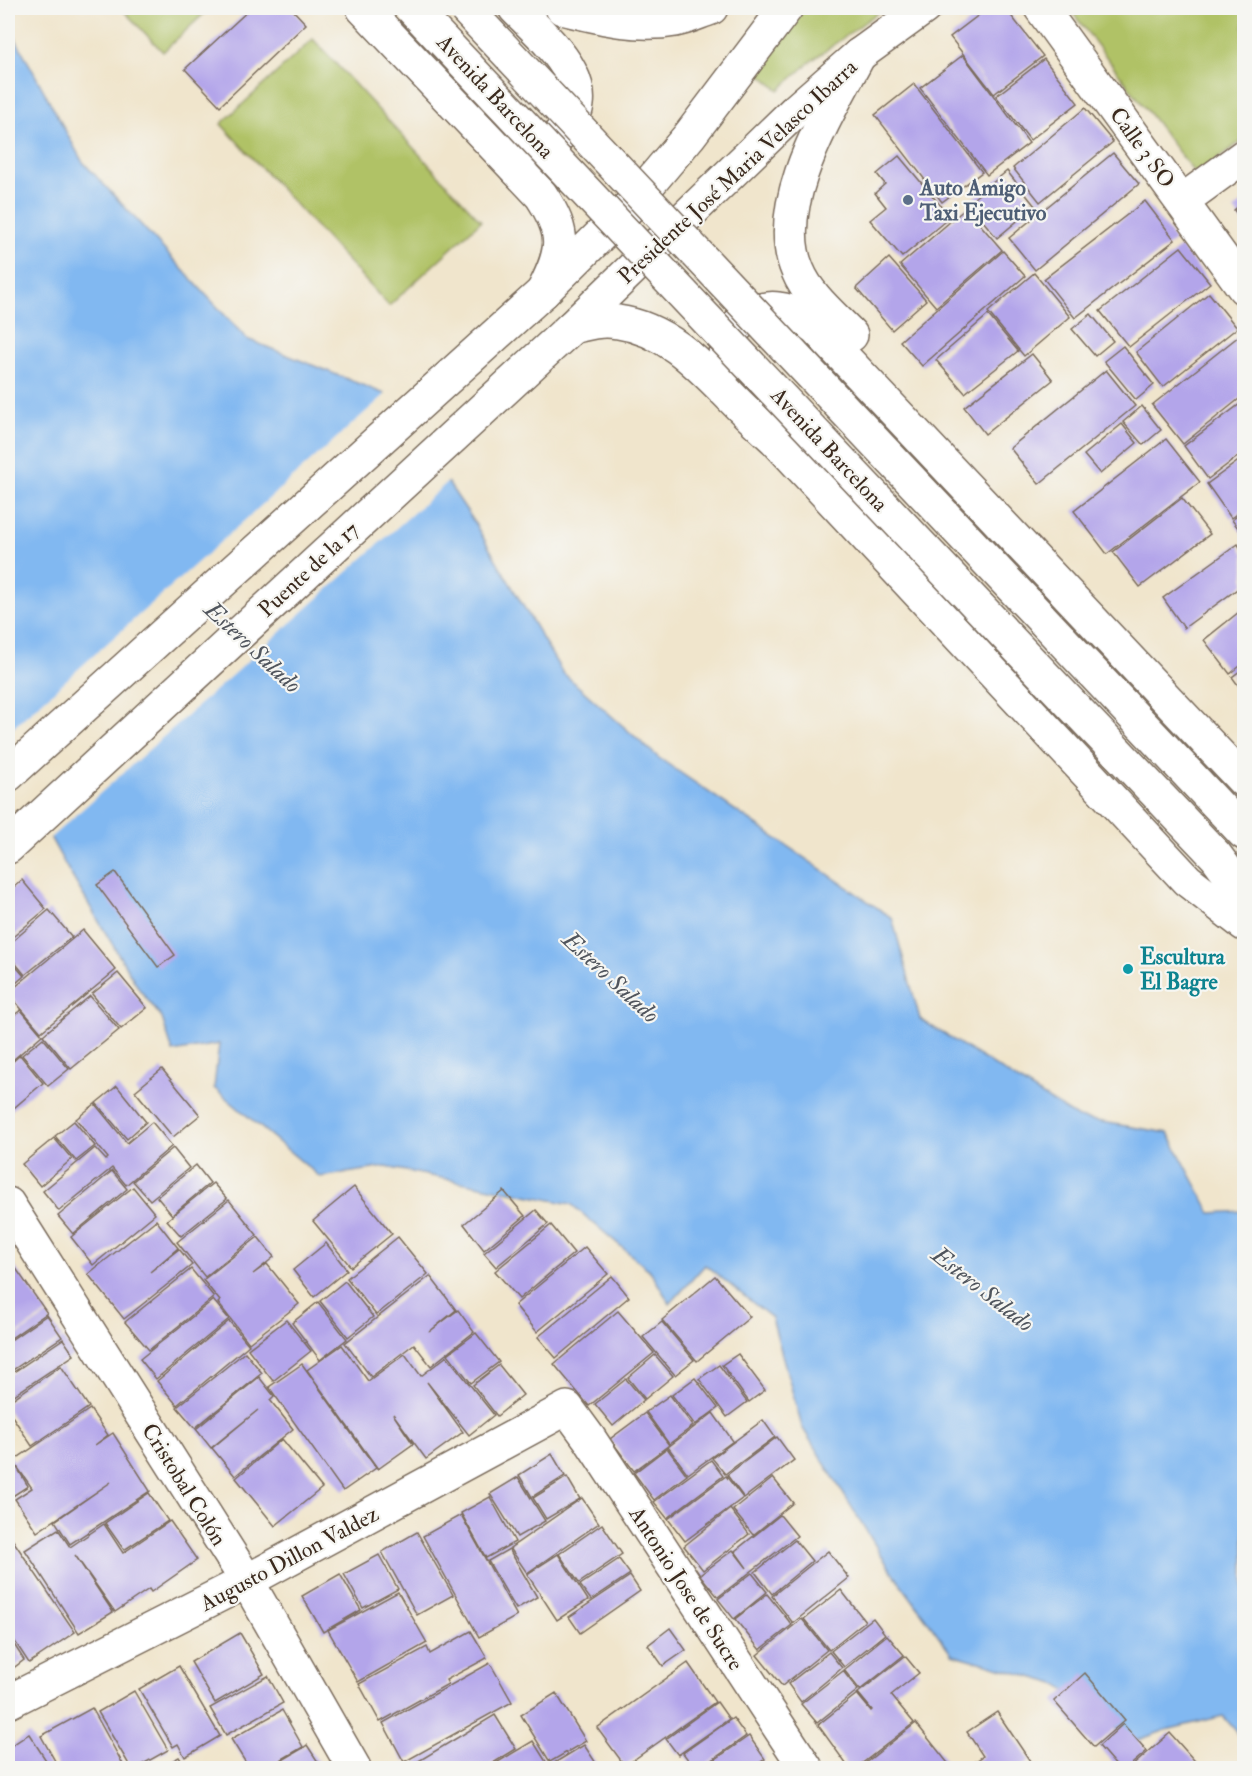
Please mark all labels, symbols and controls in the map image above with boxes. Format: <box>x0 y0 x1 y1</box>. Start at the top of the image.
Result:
street label: Avenida Barcelona <box>430 28 561 165</box>
street label: Presidente José Maria Velasco Ibarra <box>612 53 864 290</box>
street label: Calle 3 SO <box>1103 102 1181 194</box>
place label: Auto Amigo Taxi Ejecutivo <box>919 174 1047 227</box>
marker: Auto Amigo Taxi Ejecutivo <box>901 193 915 207</box>
street label: Avenida Barcelona <box>764 381 895 518</box>
street label: Puente de la 17 <box>252 516 365 623</box>
water label: Estero Salado <box>196 593 308 700</box>
water label: Estero Salado <box>554 923 666 1030</box>
place label: Escultura El Bagre <box>1140 943 1226 997</box>
marker: Escultura El Bagre <box>1121 962 1135 976</box>
water label: Estero Salado <box>924 1239 1040 1339</box>
street label: Cristobal Colón <box>135 1418 233 1551</box>
street label: Augusto Dillon Valdez <box>195 1500 384 1618</box>
street label: Antonio Jose de Sucre <box>622 1500 750 1676</box>

